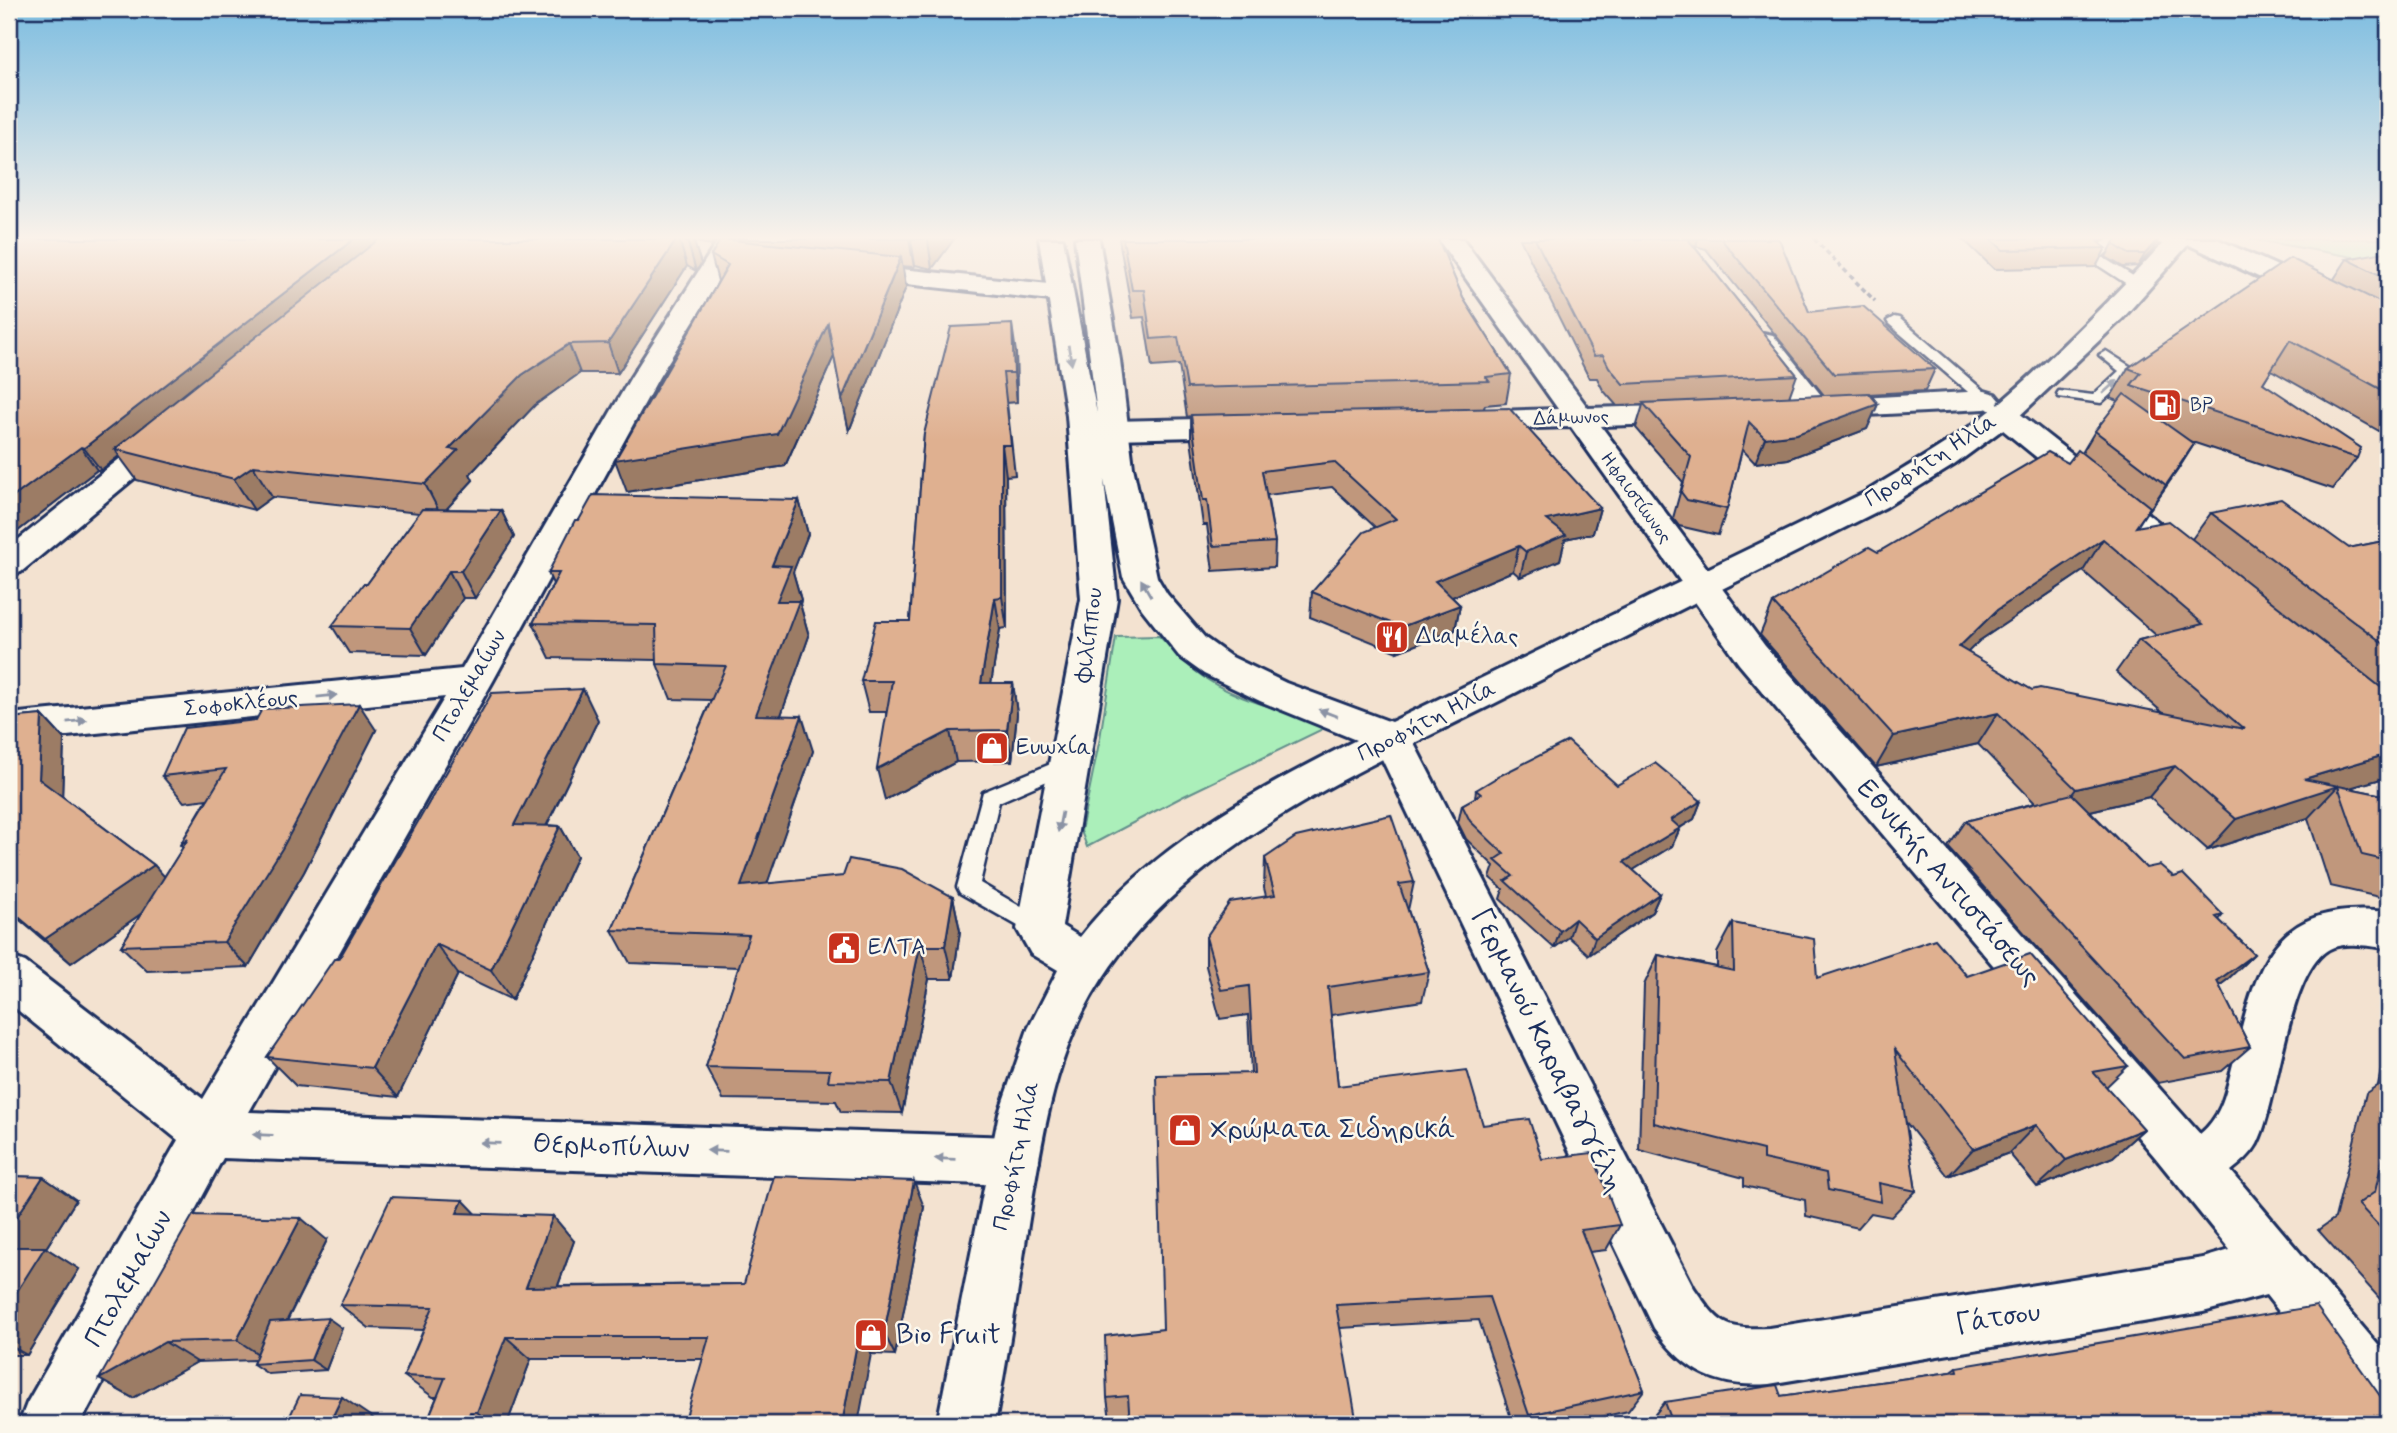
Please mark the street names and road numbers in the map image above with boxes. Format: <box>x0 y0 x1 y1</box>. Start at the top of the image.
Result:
street label: Δάμωνος <box>1533 404 1609 432</box>
street label: Προφήτη Ηλία <box>1859 407 2003 515</box>
street label: Ηφαιστίωνος <box>1594 447 1678 549</box>
street label: Φιλίππου <box>1069 586 1111 685</box>
street label: Πτολεμαίων <box>426 625 514 747</box>
street label: Προφήτη Ηλία <box>1352 674 1502 770</box>
street label: Σοφοκλέους <box>182 681 299 725</box>
street label: Εθνικής Αντιστάσεως <box>1848 771 2048 995</box>
street label: Γερμανού Καραβαγγέλη <box>1462 902 1632 1200</box>
street label: Προφήτη Ηλία <box>987 1079 1047 1233</box>
street label: Θερμοπύλων <box>532 1126 690 1168</box>
street label: Πτολεμαίων <box>76 1204 182 1354</box>
street label: Γάτσου <box>1953 1294 2043 1344</box>

